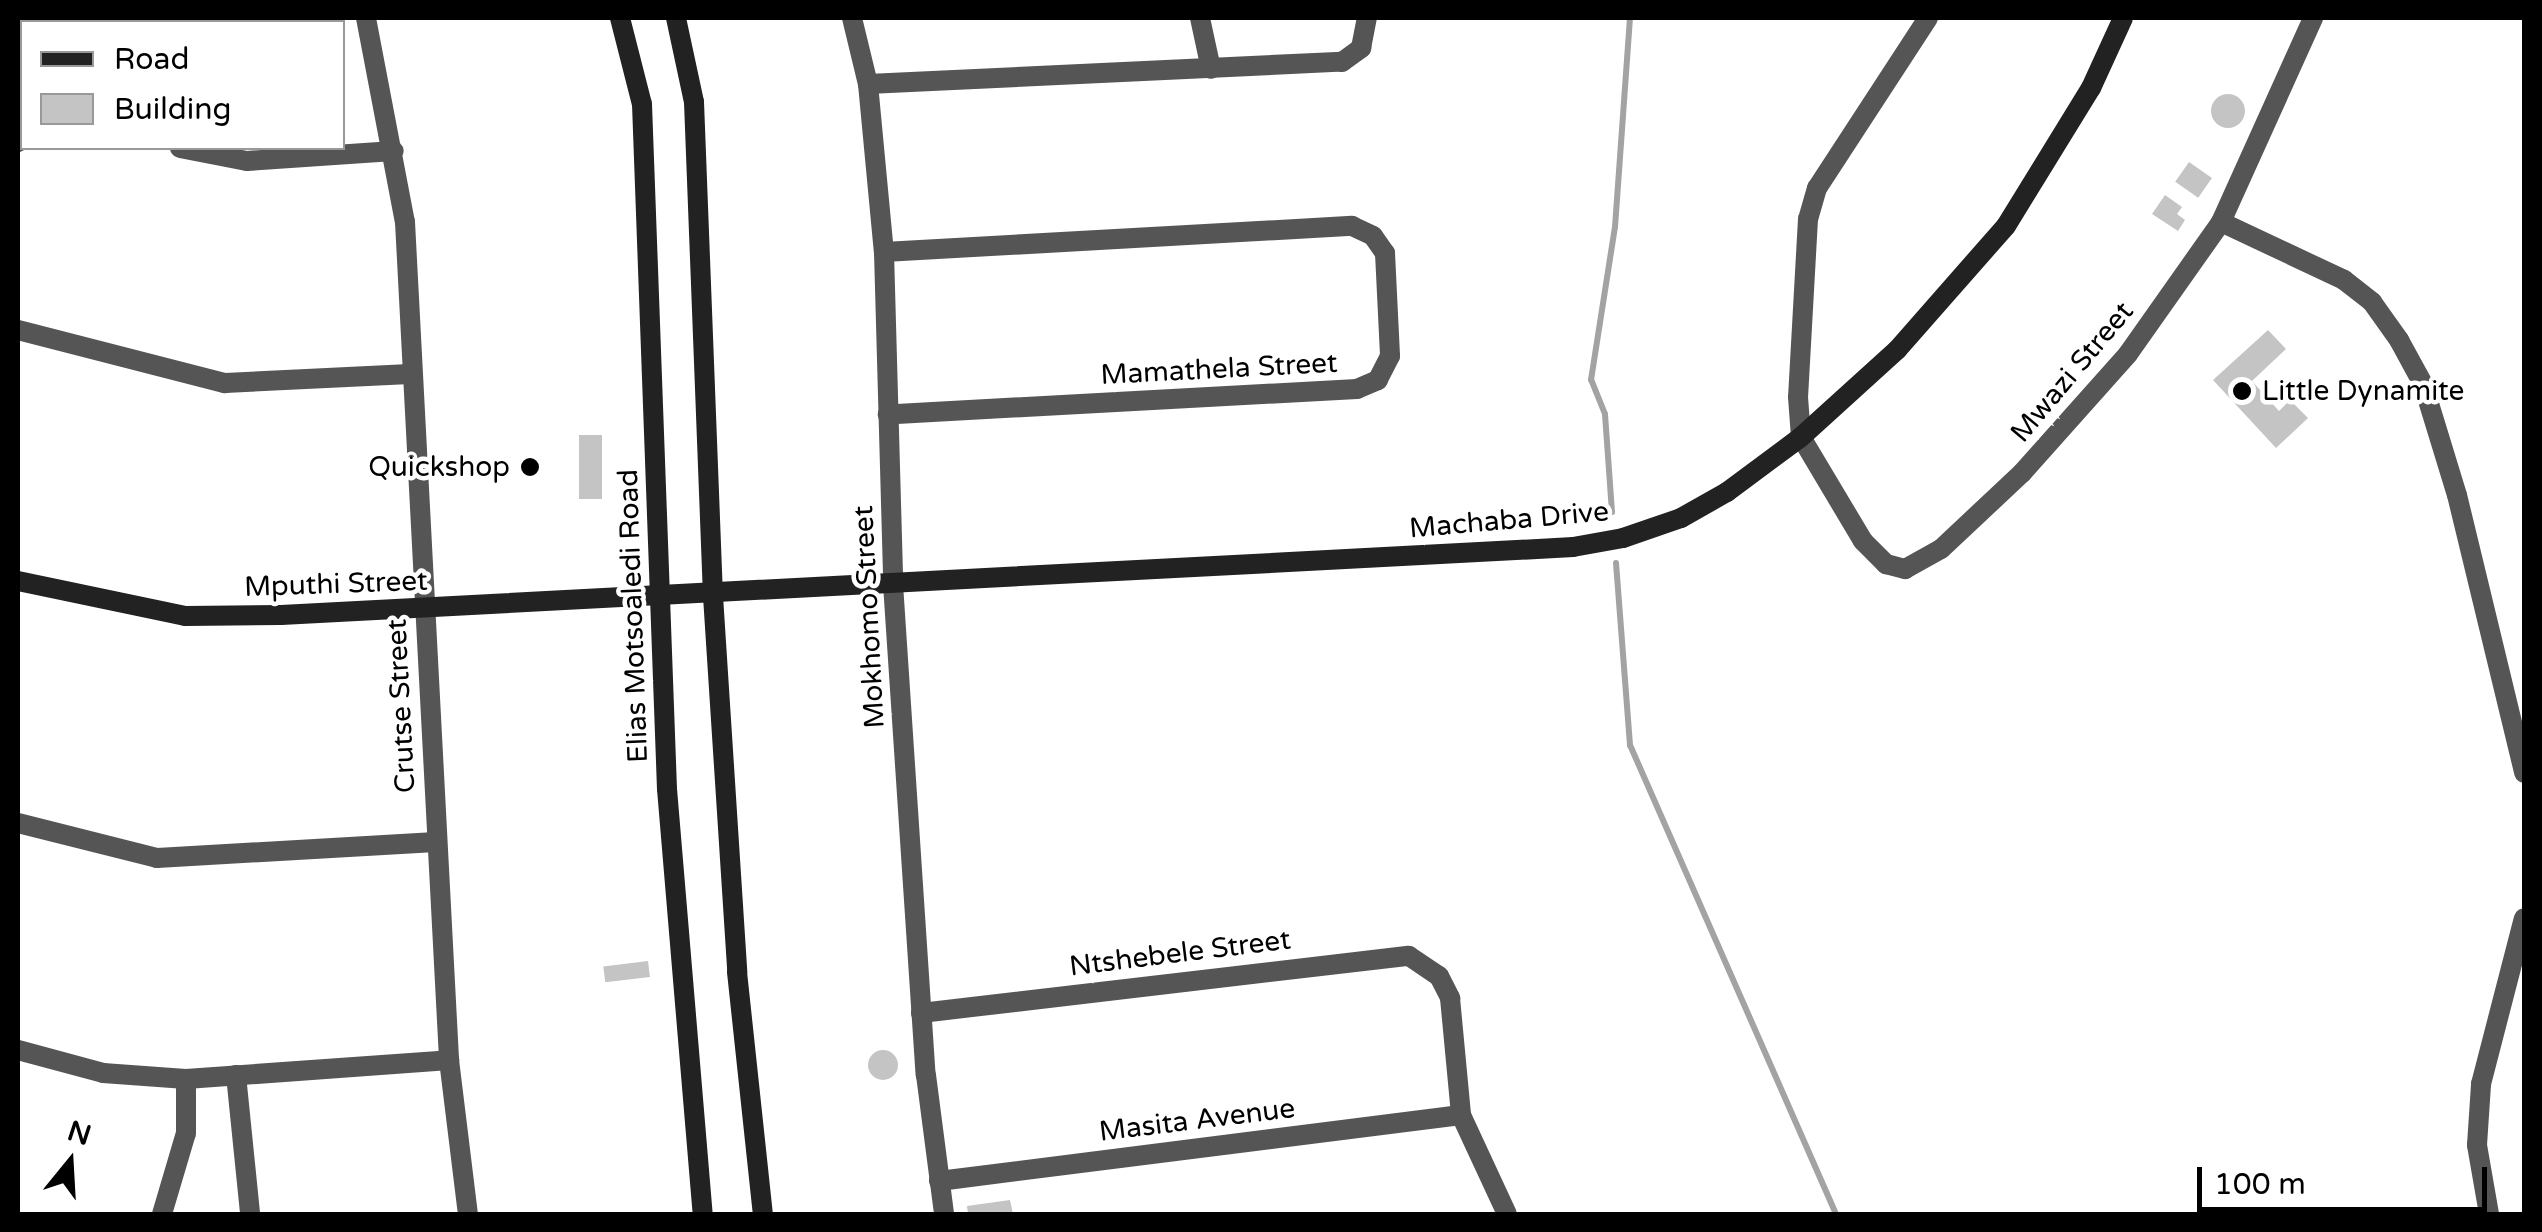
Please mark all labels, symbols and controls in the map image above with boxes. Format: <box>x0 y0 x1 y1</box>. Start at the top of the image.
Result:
legend <box>20 20 345 150</box>
text: Road <box>114 41 189 78</box>
text: Building <box>114 91 231 128</box>
street label: Mwazi Street <box>2004 295 2140 449</box>
street label: Mamathela Street <box>1100 346 1338 392</box>
place label: Little Dynamite <box>2262 374 2464 408</box>
marker: Little Dynamite <box>2231 380 2253 402</box>
place label: Quickshop <box>368 450 510 484</box>
marker: Quickshop <box>519 456 541 478</box>
street label: Elias Motsoaledi Road <box>611 469 655 763</box>
street label: Machaba Drive <box>1408 495 1610 545</box>
street label: Mokhomo Street <box>846 505 892 729</box>
street label: Mputhi Street <box>244 564 428 604</box>
street label: Crutse Street <box>380 618 422 794</box>
street label: Ntshebele Street <box>1067 923 1293 983</box>
street label: Masita Avenue <box>1097 1091 1297 1149</box>
north arrow <box>20 1112 120 1212</box>
text: N <box>63 1114 95 1153</box>
scale bar <box>2202 1147 2492 1209</box>
text: 100 m <box>2214 1166 2306 1203</box>

